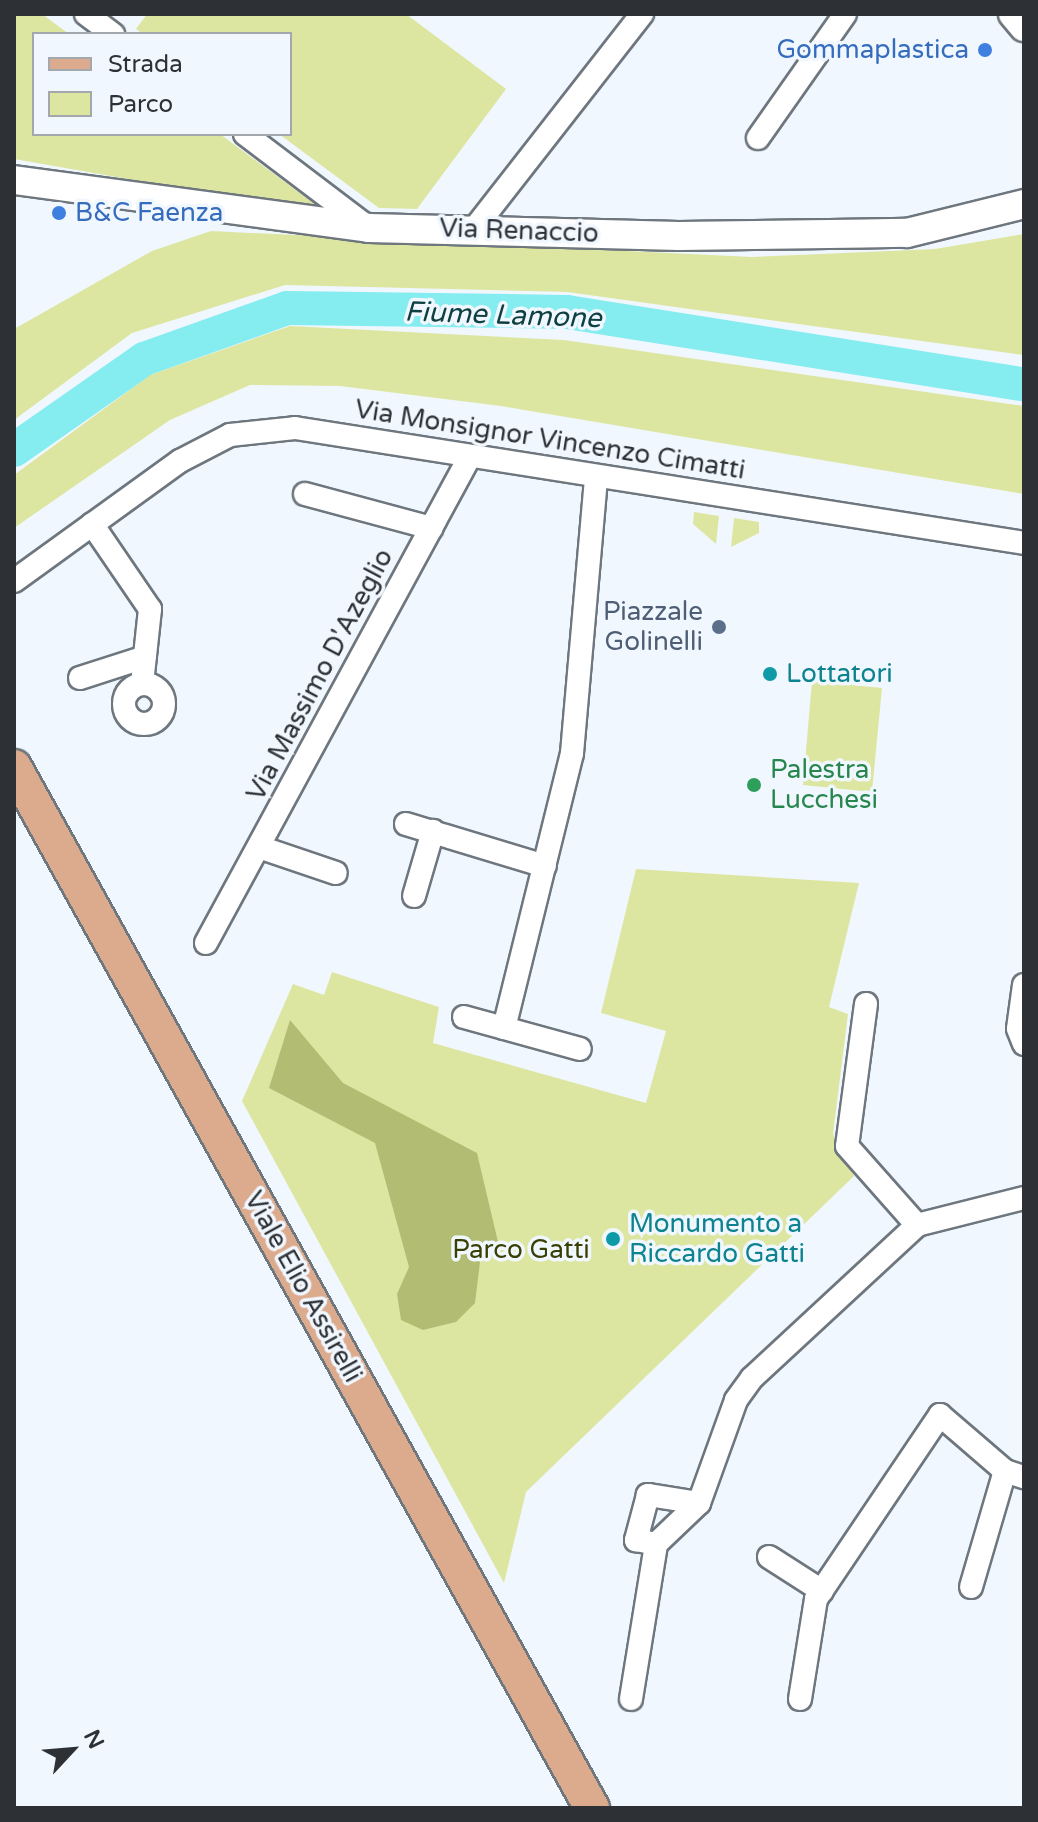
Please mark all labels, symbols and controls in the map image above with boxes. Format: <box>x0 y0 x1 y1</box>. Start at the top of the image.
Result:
legend <box>32 32 292 136</box>
place label: Gommaplastica <box>776 34 969 66</box>
marker: Gommaplastica <box>976 41 994 59</box>
text: Strada <box>108 50 183 79</box>
text: Parco <box>108 90 173 119</box>
place label: B&C Faenza <box>75 197 223 229</box>
marker: B&C Faenza <box>50 204 68 222</box>
street label: Via Renaccio <box>439 213 599 249</box>
water label: Fiume Lamone <box>404 295 602 335</box>
street label: Via Monsignor Vincenzo Cimatti <box>353 394 747 486</box>
street label: Via Massimo D'Azeglio <box>240 544 400 806</box>
place label: Piazzale Golinelli <box>603 596 703 658</box>
marker: Piazzale Golinelli <box>710 618 728 636</box>
place label: Lottatori <box>786 658 893 690</box>
marker: Lottatori <box>761 665 779 683</box>
place label: Palestra Lucchesi <box>770 754 878 816</box>
marker: Palestra Lucchesi <box>745 776 763 794</box>
street label: Viale Elio Assirelli <box>238 1186 368 1388</box>
place label: Monumento a Riccardo Gatti <box>629 1208 805 1270</box>
marker: Monumento a Riccardo Gatti <box>604 1230 622 1248</box>
park label: Parco Gatti <box>452 1234 590 1266</box>
north arrow <box>32 1710 112 1790</box>
text: N <box>78 1726 109 1753</box>

